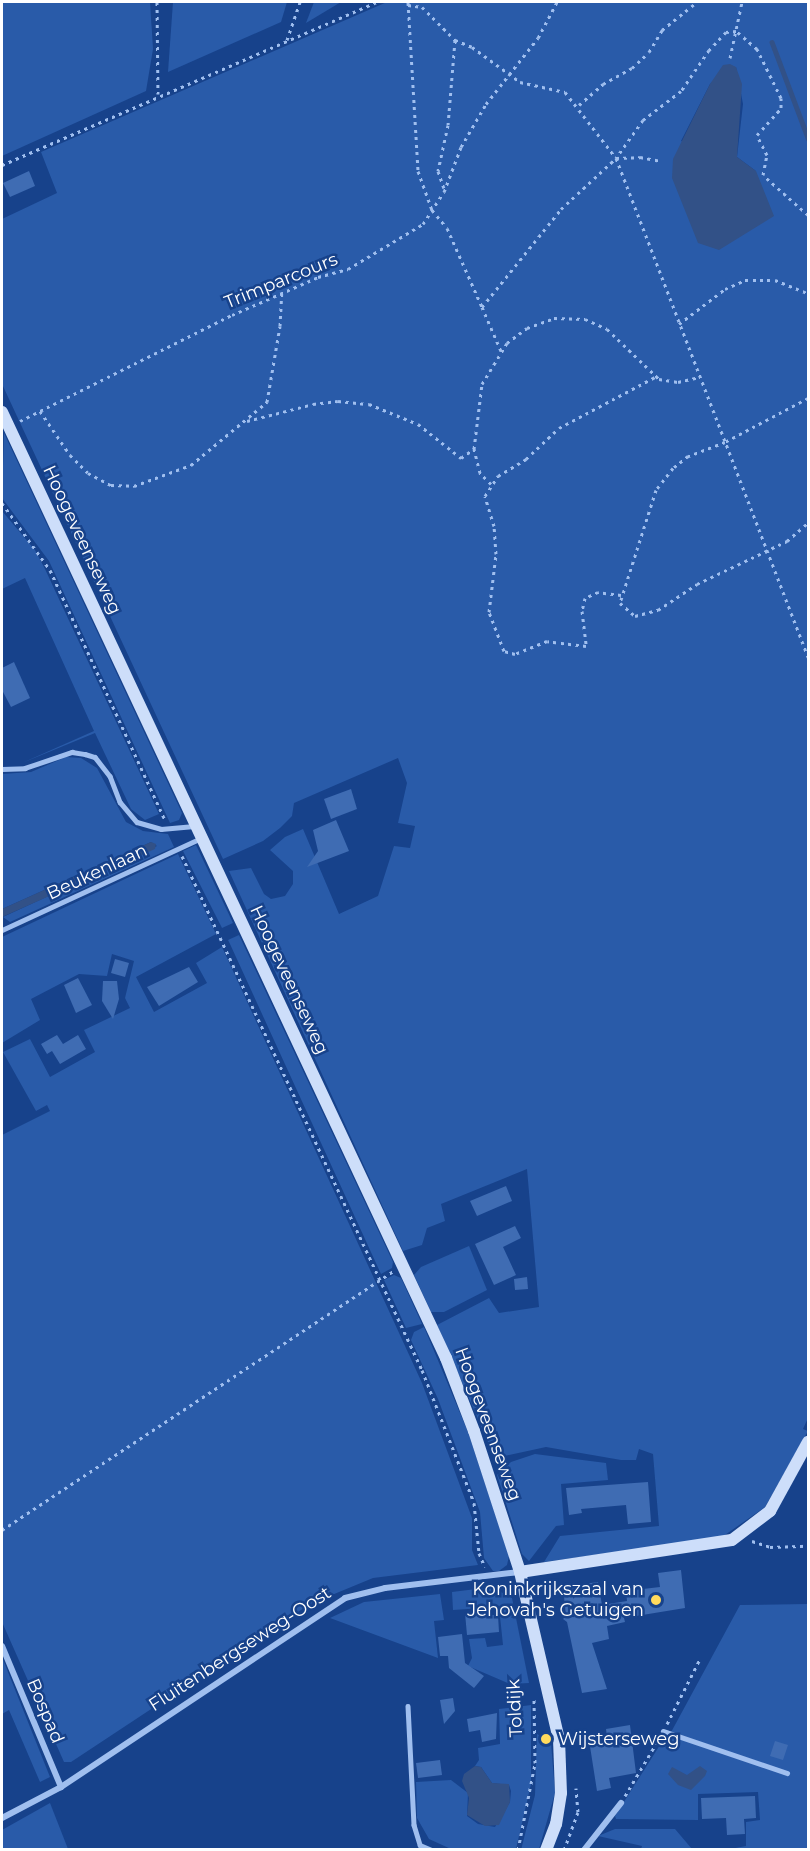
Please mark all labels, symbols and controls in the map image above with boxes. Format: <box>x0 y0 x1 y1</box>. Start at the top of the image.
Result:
street label: Trimparcours <box>221 248 341 314</box>
street label: Hoogeveenseweg <box>38 462 126 618</box>
street label: Beukenlaan <box>43 839 151 905</box>
street label: Hoogeveenseweg <box>245 902 333 1058</box>
street label: Hoogeveenseweg <box>450 1344 526 1504</box>
place label: Koninkrijkszaal van Jehovah's Getuigen <box>467 1579 644 1622</box>
street label: Fluitenbergseweg-Oost <box>145 1582 335 1716</box>
marker: Koninkrijkszaal van Jehovah's Getuigen <box>649 1593 663 1607</box>
street label: Bospad <box>22 1675 68 1747</box>
street label: Toldijk <box>503 1678 527 1738</box>
place label: Wijsterseweg <box>558 1728 679 1750</box>
marker: Wijsterseweg <box>539 1732 553 1746</box>

